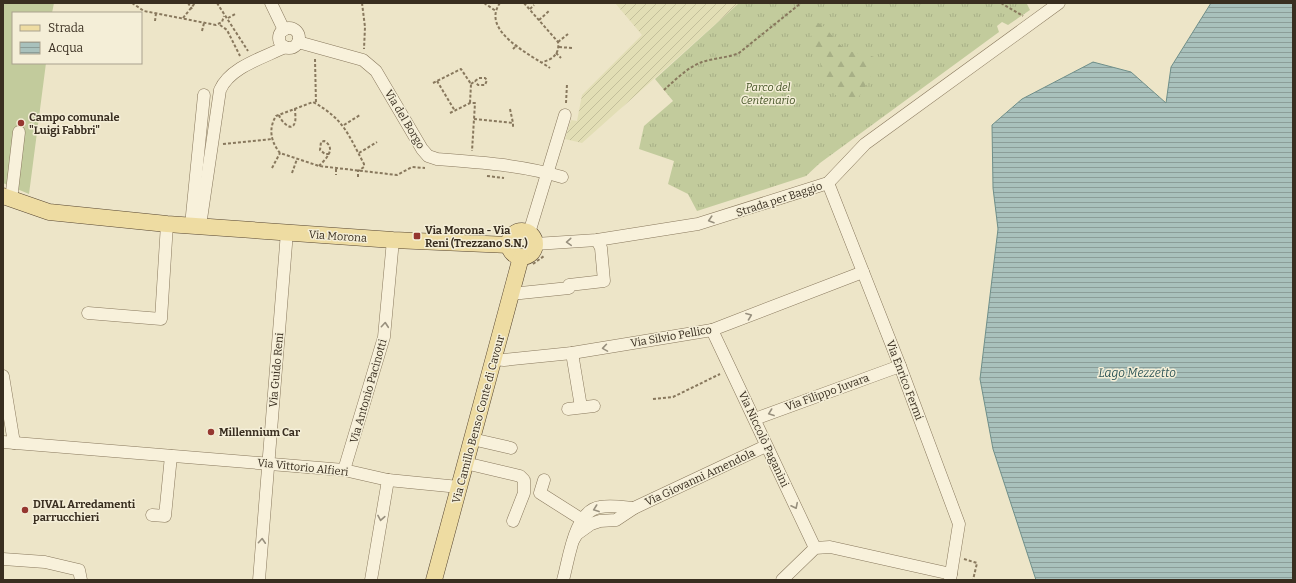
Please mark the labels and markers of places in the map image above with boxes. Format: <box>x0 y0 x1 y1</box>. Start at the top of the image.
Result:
place label: Campo comunale "Luigi Fabbri" <box>29 111 119 137</box>
marker: Campo comunale "Luigi Fabbri" <box>16 118 26 128</box>
place label: Via Morona - Via Reni (Trezzano S.N.) <box>425 224 528 250</box>
marker: Via Morona - Via Reni (Trezzano S.N.) <box>412 231 422 241</box>
place label: Millennium Car <box>219 426 301 439</box>
marker: Millennium Car <box>206 427 216 437</box>
place label: DIVAL Arredamenti parrucchieri <box>33 498 136 524</box>
marker: DIVAL Arredamenti parrucchieri <box>20 505 30 515</box>

